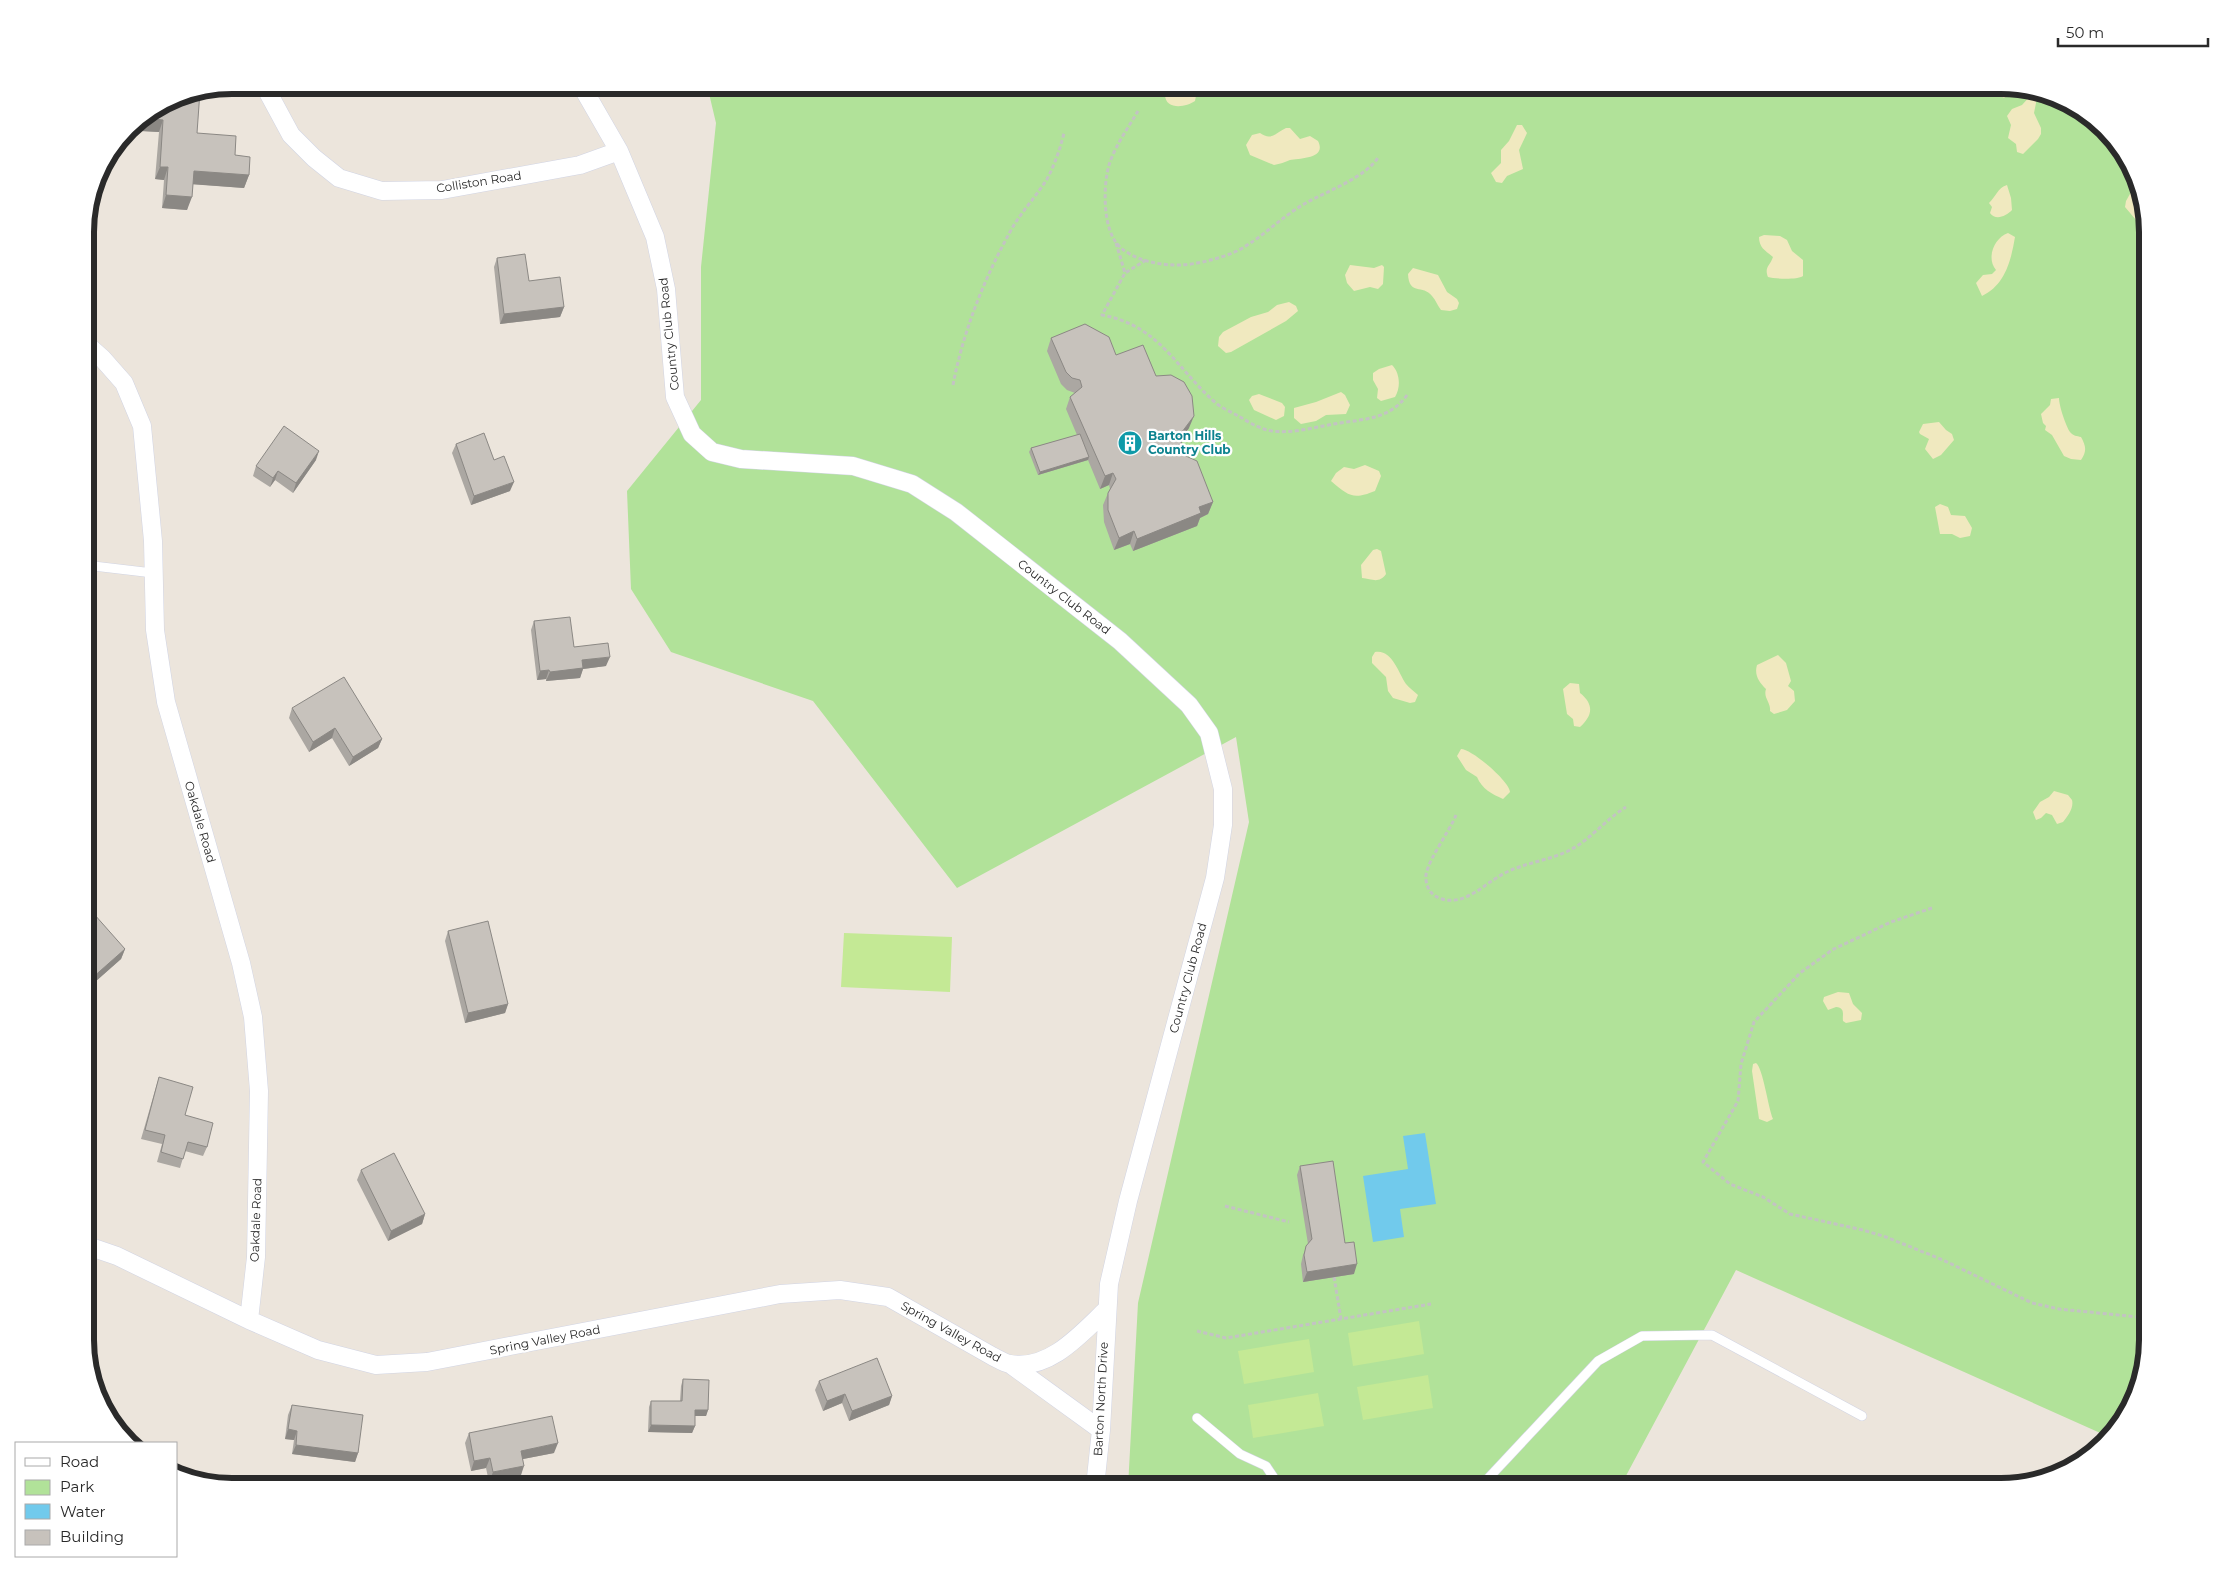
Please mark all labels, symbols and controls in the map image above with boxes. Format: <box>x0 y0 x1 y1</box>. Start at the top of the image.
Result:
scale bar <box>2058 15 2208 47</box>
text: 50 m <box>2066 23 2104 42</box>
street label: Colliston Road <box>435 167 523 196</box>
street label: Country Club Road <box>655 277 682 391</box>
place label: Barton Hills Country Club <box>1148 428 1231 457</box>
building icon: Barton Hills Country Club <box>1117 430 1143 456</box>
street label: Country Club Road <box>1015 556 1114 638</box>
street label: Oakdale Road <box>182 779 219 864</box>
street label: Country Club Road <box>1166 921 1209 1035</box>
street label: Oakdale Road <box>247 1178 264 1262</box>
street label: Spring Valley Road <box>898 1298 1004 1365</box>
street label: Spring Valley Road <box>488 1321 601 1358</box>
street label: Barton North Drive <box>1090 1341 1111 1456</box>
legend <box>15 1442 178 1557</box>
text: Road <box>60 1452 99 1471</box>
text: Park <box>60 1477 94 1496</box>
text: Water <box>60 1502 106 1521</box>
text: Building <box>60 1527 124 1546</box>

